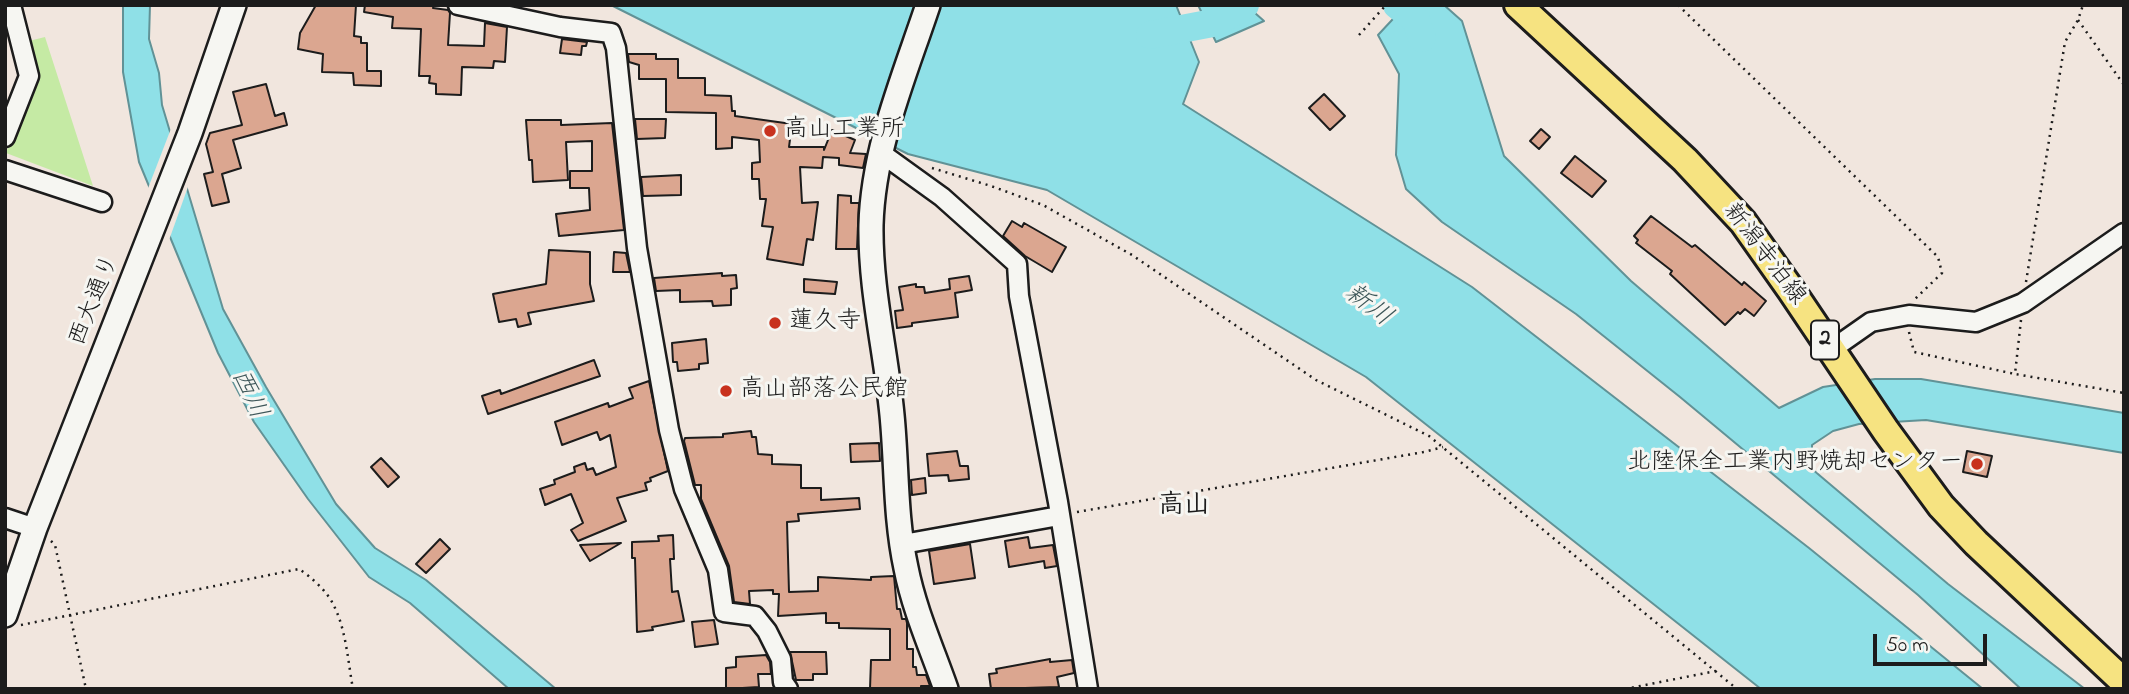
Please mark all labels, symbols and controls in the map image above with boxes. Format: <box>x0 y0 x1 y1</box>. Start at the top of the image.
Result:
place label: 高山工業所 <box>784 117 904 145</box>
marker: 高山工業所 <box>762 123 778 139</box>
street label: 新潟寺泊線 <box>1715 198 1811 312</box>
street label: 西大通り <box>65 251 127 351</box>
water label: 新川 <box>1337 279 1397 335</box>
place label: 蓮久寺 <box>789 309 861 337</box>
marker: 蓮久寺 <box>767 315 783 331</box>
road number: 2 <box>1811 320 1839 360</box>
water label: 西川 <box>222 365 272 425</box>
place label: 高山部落公民館 <box>740 377 908 405</box>
marker: 高山部落公民館 <box>718 383 734 399</box>
place label: 北陸保全工業内野焼却センター <box>1627 450 1963 478</box>
marker: 北陸保全工業内野焼却センター <box>1969 456 1985 472</box>
district label: 高山 <box>1158 492 1210 524</box>
scale bar <box>1877 620 1991 664</box>
text: 50 m <box>1886 631 1929 661</box>

